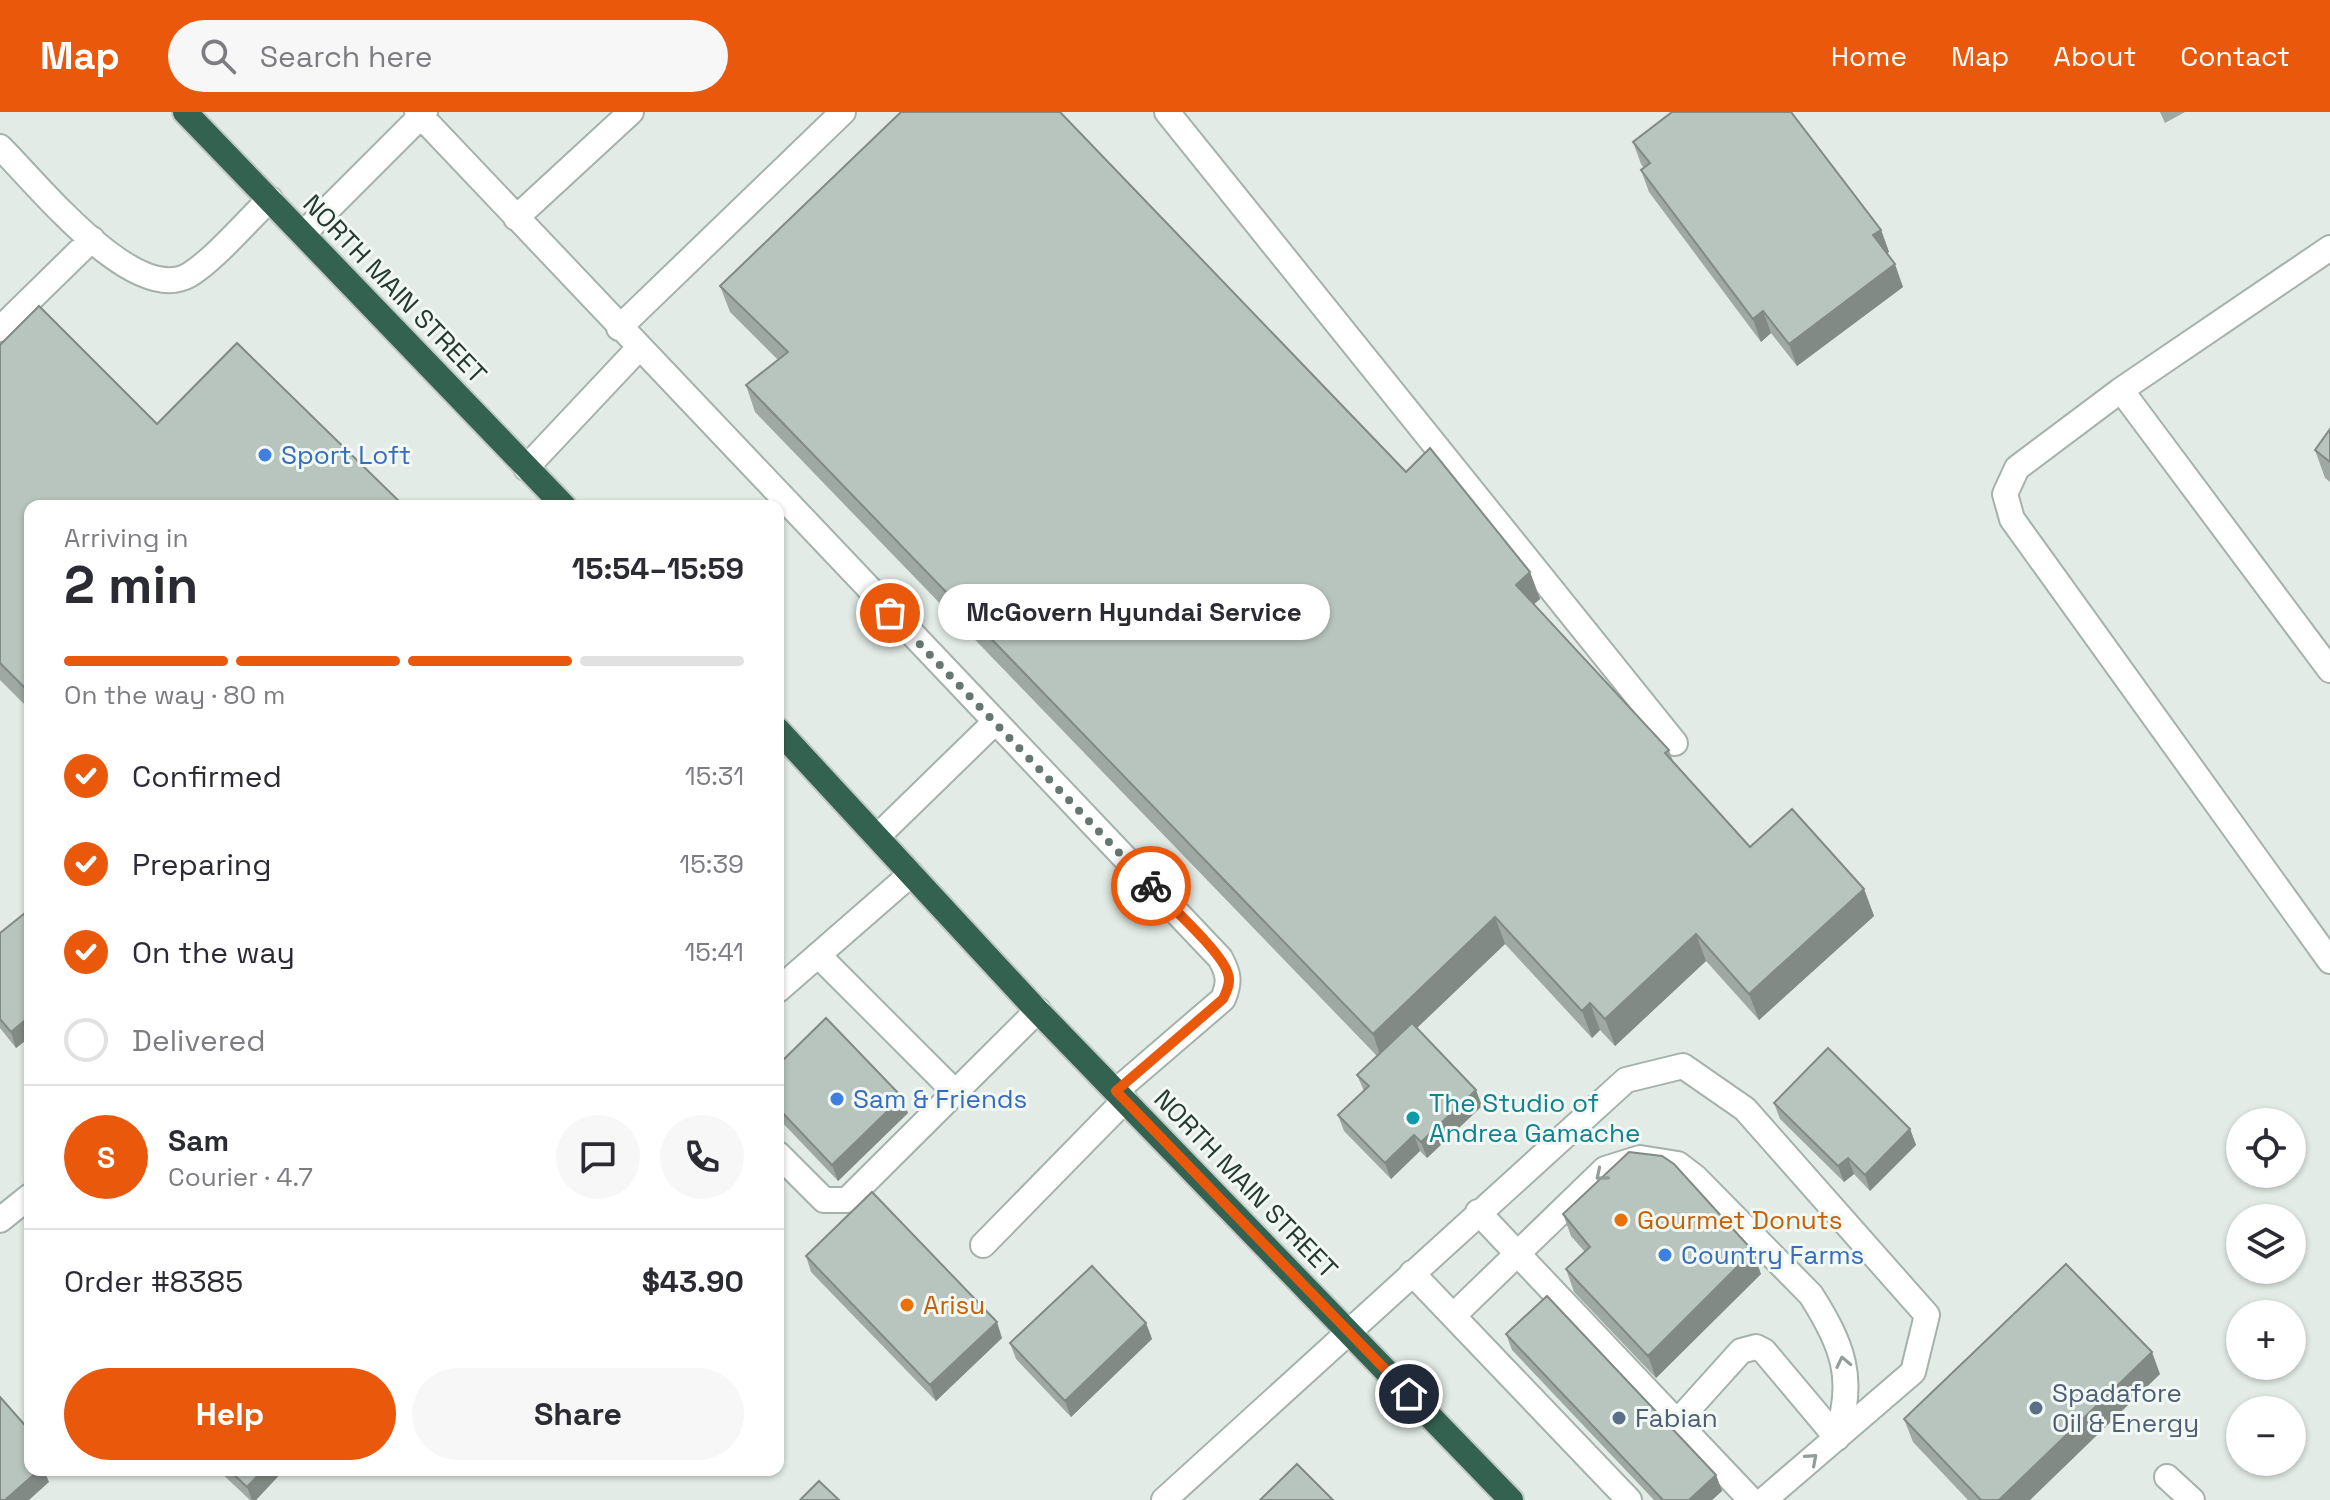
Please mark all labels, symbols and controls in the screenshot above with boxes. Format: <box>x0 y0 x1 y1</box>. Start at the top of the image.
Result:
search box <box>168 20 728 92</box>
text: Map <box>40 32 120 80</box>
icon: search <box>196 34 240 78</box>
text: Search here <box>260 37 433 76</box>
text: Home <box>1831 38 1907 74</box>
text: Map <box>1951 38 2009 74</box>
text: About <box>2053 38 2136 74</box>
text: Contact <box>2180 38 2290 74</box>
street label: NORTH MAIN STREET <box>296 187 494 391</box>
place label: Sport Loft <box>281 438 411 472</box>
marker: Sport Loft <box>256 446 274 464</box>
text: Arriving in <box>64 521 188 555</box>
text: 15:54–15:59 <box>572 549 744 588</box>
text: 2 min <box>64 552 198 618</box>
pin <box>856 579 924 647</box>
callout: McGovern Hyundai Service <box>938 585 1330 641</box>
icon: bag <box>868 591 912 635</box>
text: McGovern Hyundai Service <box>966 595 1302 629</box>
text: On the way · 80 m <box>64 678 285 712</box>
icon: check <box>64 754 108 798</box>
text: Confirmed <box>132 757 282 796</box>
text: 15:31 <box>685 759 744 793</box>
icon: check <box>64 842 108 886</box>
text: Preparing <box>132 845 271 884</box>
courier <box>1111 846 1191 926</box>
text: 15:39 <box>679 847 744 881</box>
icon: bike <box>1129 864 1173 908</box>
icon: check <box>64 930 108 974</box>
text: On the way <box>132 933 295 972</box>
text: 15:41 <box>684 935 744 969</box>
text: Delivered <box>132 1021 266 1060</box>
place label: Sam & Friends <box>853 1082 1027 1116</box>
street label: NORTH MAIN STREET <box>1147 1082 1345 1286</box>
place label: The Studio of Andrea Gamache <box>1429 1086 1640 1150</box>
marker: Sam & Friends <box>828 1090 846 1108</box>
map controls <box>2226 1108 2306 1476</box>
button: locate <box>2226 1108 2306 1188</box>
marker: The Studio of Andrea Gamache <box>1404 1109 1422 1127</box>
button: chat <box>556 1115 640 1199</box>
button: phone <box>660 1115 744 1199</box>
text: Sam <box>168 1121 229 1160</box>
text: S <box>97 1138 115 1177</box>
text: Courier · 4.7 <box>168 1160 313 1194</box>
one-way arrow <box>1595 1165 1610 1180</box>
place label: Gourmet Donuts <box>1637 1203 1842 1237</box>
button: layers <box>2226 1204 2306 1284</box>
marker: Gourmet Donuts <box>1612 1211 1630 1229</box>
place label: Country Farms <box>1681 1238 1864 1272</box>
marker: Country Farms <box>1656 1246 1674 1264</box>
text: Order #8385 <box>64 1262 243 1301</box>
text: $43.90 <box>642 1262 744 1301</box>
place label: Arisu <box>923 1288 985 1322</box>
marker: Arisu <box>898 1296 916 1314</box>
button: + <box>2226 1300 2306 1380</box>
one-way arrow <box>1835 1355 1852 1369</box>
pin <box>1375 1360 1443 1428</box>
button: Help <box>64 1368 396 1460</box>
button: Share <box>412 1368 744 1460</box>
icon: home <box>1387 1372 1431 1416</box>
place label: Spadafore Oil & Energy <box>2052 1376 2199 1440</box>
button: − <box>2226 1396 2306 1476</box>
marker: Spadafore Oil & Energy <box>2027 1399 2045 1417</box>
place label: Fabian <box>1635 1401 1718 1435</box>
marker: Fabian <box>1610 1409 1628 1427</box>
one-way arrow <box>1803 1454 1817 1469</box>

